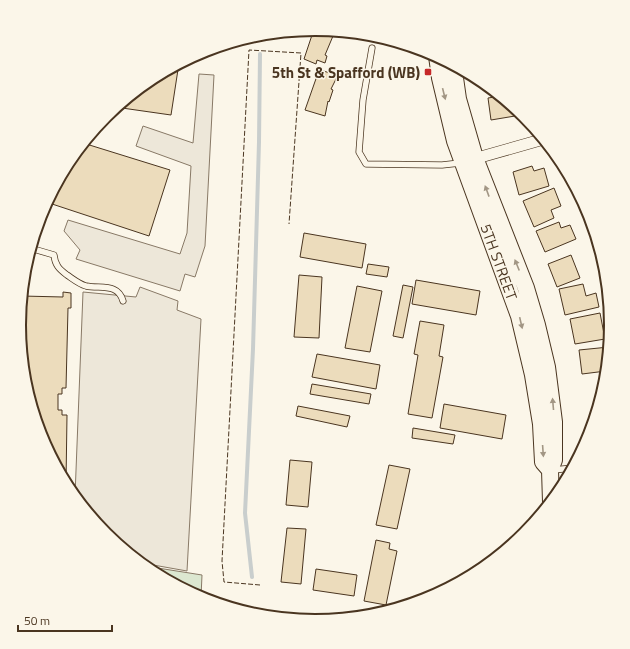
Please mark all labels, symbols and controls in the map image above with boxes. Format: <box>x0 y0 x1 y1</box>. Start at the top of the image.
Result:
place label: 5th St & Spafford (WB) <box>272 61 420 84</box>
marker: 5th St & Spafford (WB) <box>423 67 433 77</box>
one-way arrow <box>441 88 447 100</box>
one-way arrow <box>484 184 490 196</box>
street label: 5TH STREET <box>475 221 523 303</box>
one-way arrow <box>513 259 519 271</box>
one-way arrow <box>518 317 524 329</box>
one-way arrow <box>549 398 556 410</box>
one-way arrow <box>539 445 546 457</box>
scale bar <box>18 607 112 633</box>
text: 50 m <box>24 611 50 630</box>

